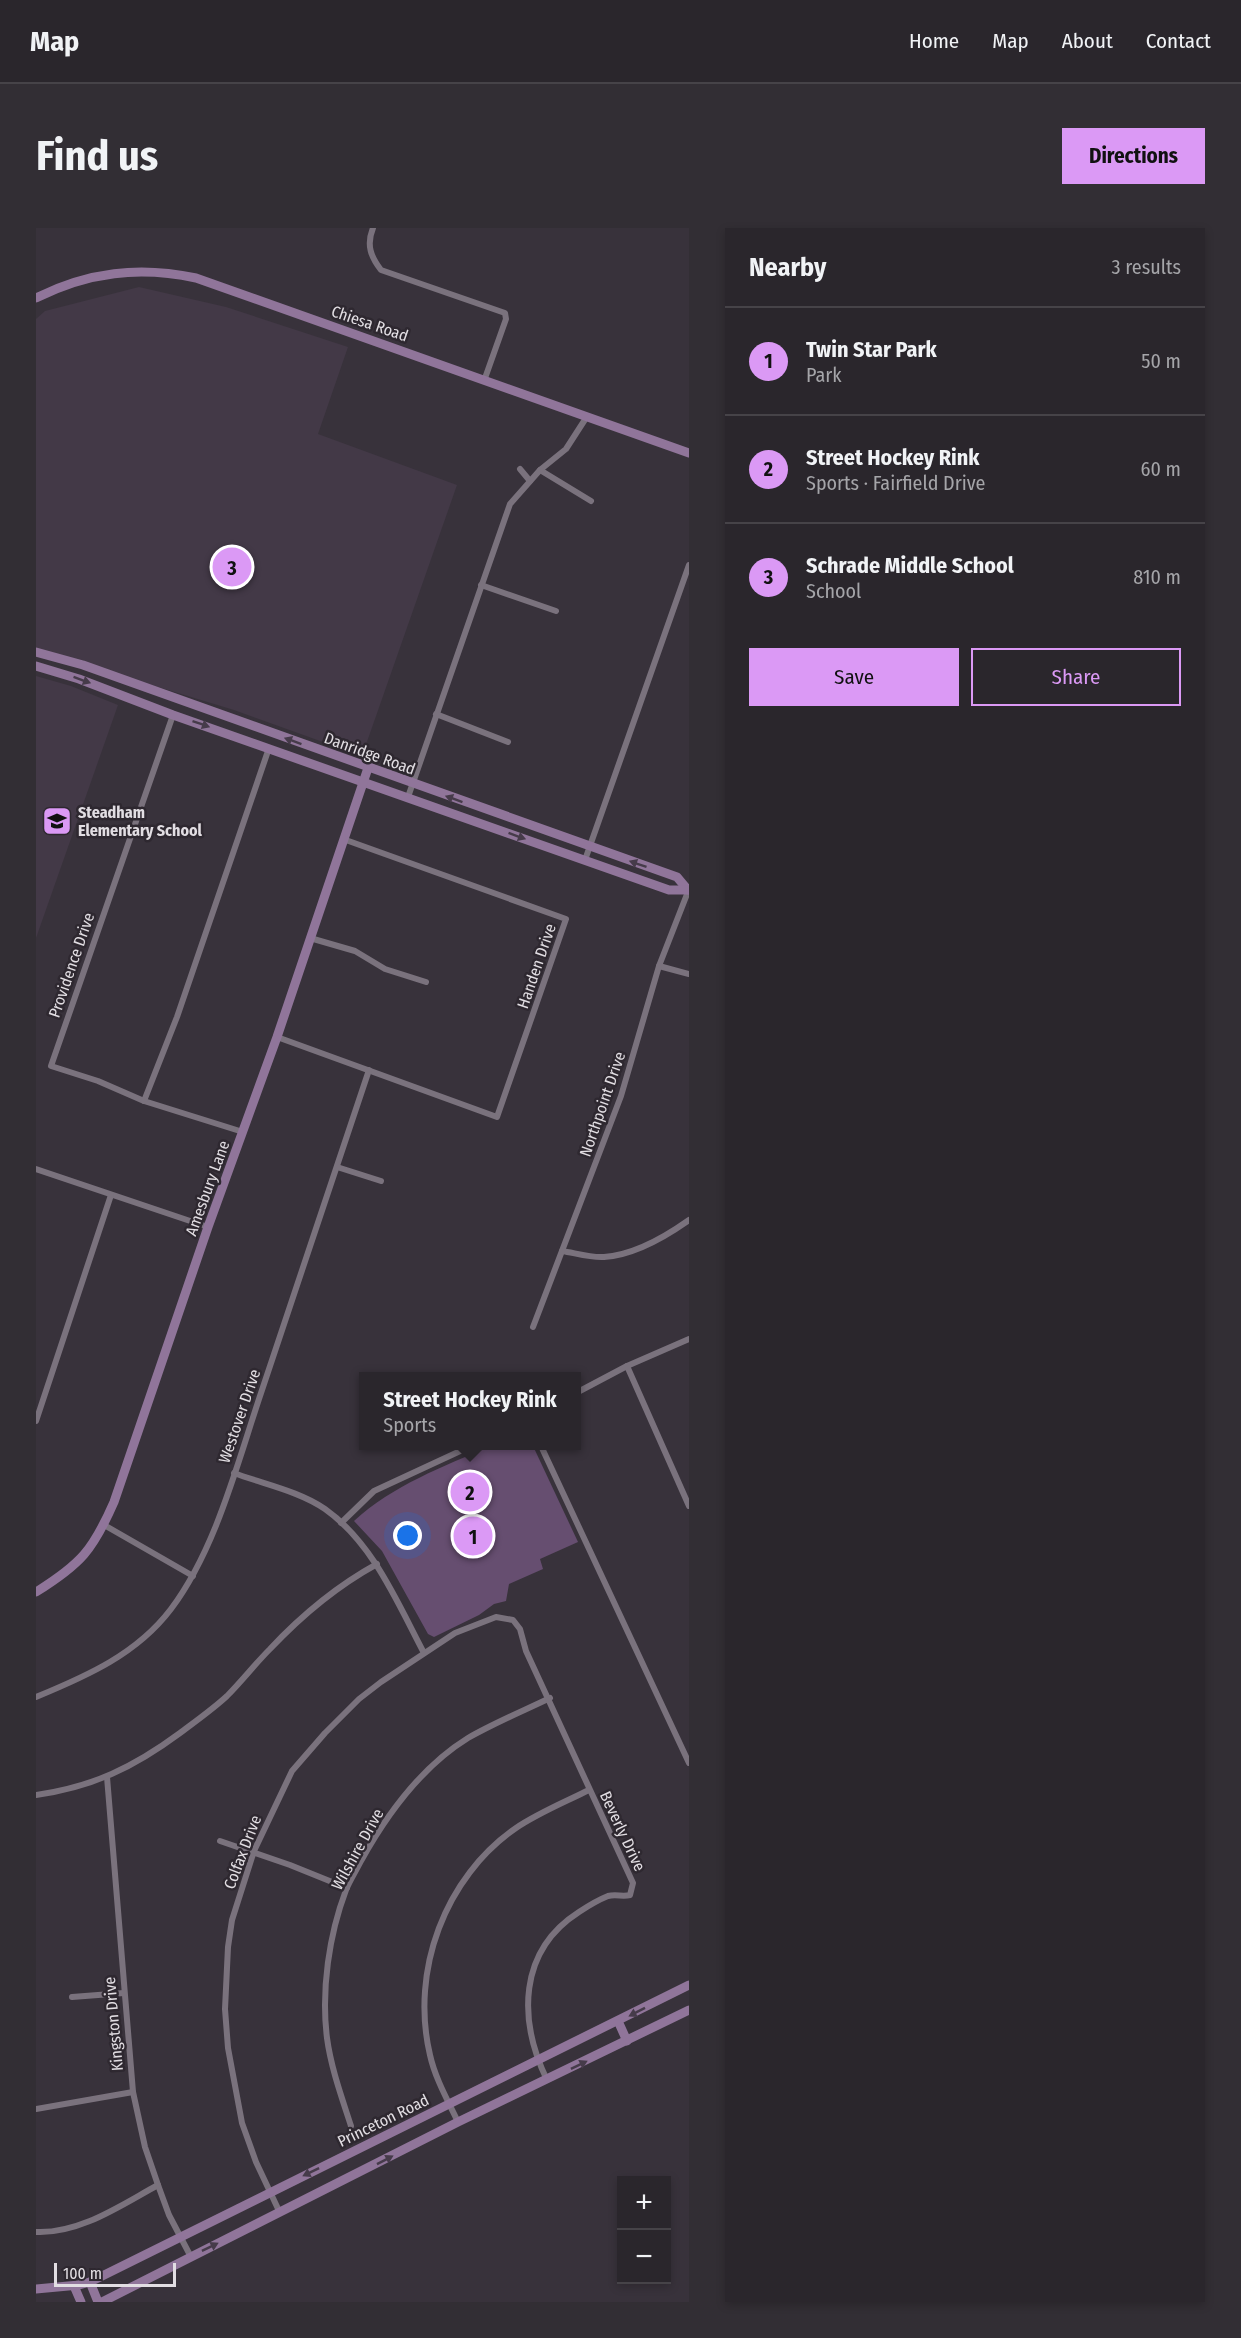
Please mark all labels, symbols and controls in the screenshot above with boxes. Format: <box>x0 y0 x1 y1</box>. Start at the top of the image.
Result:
text: Map <box>30 25 79 58</box>
text: Home <box>909 28 959 54</box>
text: Map <box>992 28 1029 54</box>
text: About <box>1062 28 1113 54</box>
text: Contact <box>1146 28 1211 54</box>
button: Directions <box>1062 128 1205 184</box>
text: Find us <box>36 131 158 181</box>
text: Nearby <box>749 252 826 283</box>
text: 3 results <box>1112 255 1181 279</box>
street label: Chiesa Road <box>329 301 411 345</box>
text: Twin Star Park <box>806 336 937 363</box>
text: 1 <box>764 349 773 373</box>
text: 50 m <box>1141 349 1181 373</box>
text: Park <box>806 363 842 387</box>
text: Street Hockey Rink <box>806 444 980 471</box>
text: 2 <box>764 457 773 481</box>
text: 60 m <box>1141 457 1181 481</box>
text: Sports · Fairfield Drive <box>806 471 985 495</box>
pin: 3 <box>212 544 252 590</box>
text: Schrade Middle School <box>806 552 1014 579</box>
text: 3 <box>764 565 773 589</box>
text: 810 m <box>1133 565 1181 589</box>
text: School <box>806 579 861 603</box>
button: Save <box>749 648 959 706</box>
button: Share <box>971 648 1181 706</box>
one-way arrow <box>73 675 91 685</box>
one-way arrow <box>192 720 210 730</box>
street label: Danridge Road <box>322 728 418 779</box>
one-way arrow <box>284 735 302 745</box>
one-way arrow <box>445 793 463 803</box>
place label: Steadham Elementary School <box>78 803 203 840</box>
school or university icon: Steadham Elementary School <box>41 805 73 837</box>
one-way arrow <box>508 832 526 841</box>
one-way arrow <box>629 858 647 868</box>
street label: Providence Drive <box>45 910 98 1020</box>
street label: Handen Drive <box>513 921 560 1011</box>
street label: Northpoint Drive <box>576 1049 629 1159</box>
street label: Amesbury Lane <box>181 1138 234 1238</box>
street label: Westover Drive <box>215 1367 264 1466</box>
popup <box>359 1372 581 1450</box>
text: Street Hockey Rink <box>383 1386 557 1413</box>
text: Sports <box>383 1413 436 1437</box>
pin: 2 <box>450 1470 490 1514</box>
pin: 1 <box>454 1514 492 1558</box>
your location <box>393 1521 422 1550</box>
street label: Beverly Drive <box>596 1788 649 1874</box>
street label: Wilshire Drive <box>327 1805 388 1893</box>
street label: Colfax Drive <box>220 1813 265 1892</box>
street label: Kingston Drive <box>100 1976 127 2072</box>
one-way arrow <box>628 2007 645 2016</box>
one-way arrow <box>570 2060 587 2070</box>
street label: Princeton Road <box>334 2090 432 2151</box>
one-way arrow <box>377 2155 394 2165</box>
one-way arrow <box>303 2167 320 2176</box>
map controls <box>617 2176 671 2284</box>
button: + <box>617 2176 671 2230</box>
button: − <box>617 2230 671 2284</box>
one-way arrow <box>202 2243 219 2252</box>
scale bar <box>54 2260 176 2288</box>
text: 100 m <box>63 2264 102 2283</box>

